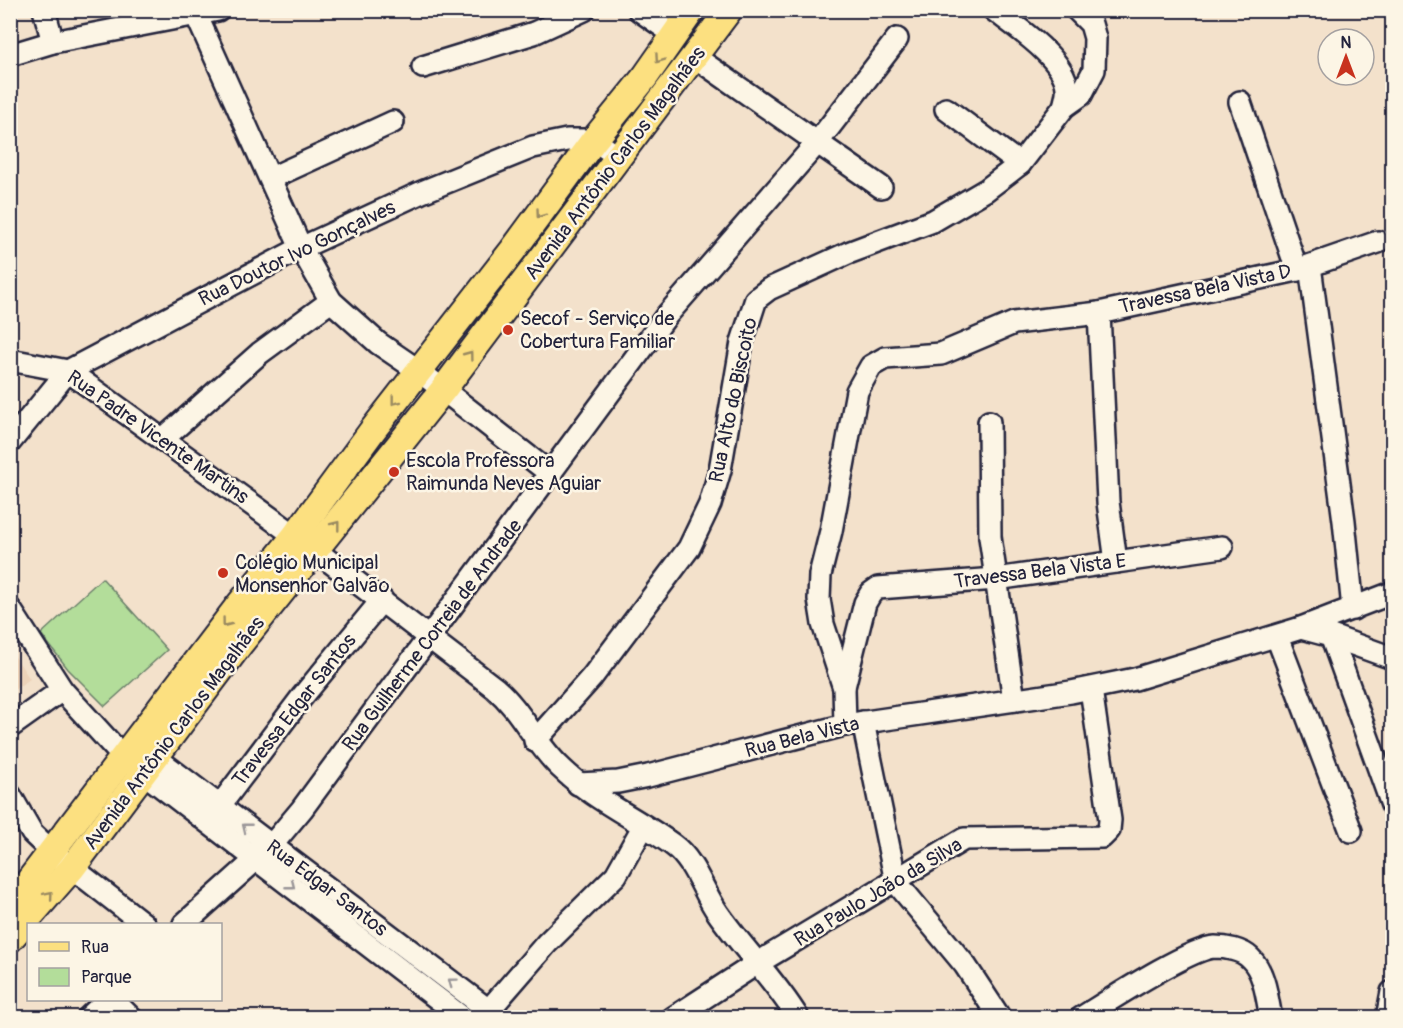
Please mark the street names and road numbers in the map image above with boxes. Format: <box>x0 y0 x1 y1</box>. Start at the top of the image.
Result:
street label: Avenida Antônio Carlos Magalhães <box>519 41 711 285</box>
street label: Rua Doutor Ivo Gonçalves <box>194 194 400 312</box>
street label: Travessa Bela Vista D <box>1117 259 1293 319</box>
street label: Rua Alto do Biscoito <box>703 315 763 485</box>
street label: Rua Padre Vicente Martins <box>62 365 254 509</box>
street label: Rua Guilherme Correia de Andrade <box>337 514 527 756</box>
street label: Travessa Bela Vista E <box>952 548 1128 594</box>
street label: Avenida Antônio Carlos Magalhães <box>78 611 270 855</box>
street label: Travessa Edgar Santos <box>226 628 362 792</box>
street label: Rua Bela Vista <box>742 711 862 763</box>
street label: Rua Paulo João da Silva <box>789 832 967 952</box>
street label: Rua Edgar Santos <box>261 834 393 942</box>

